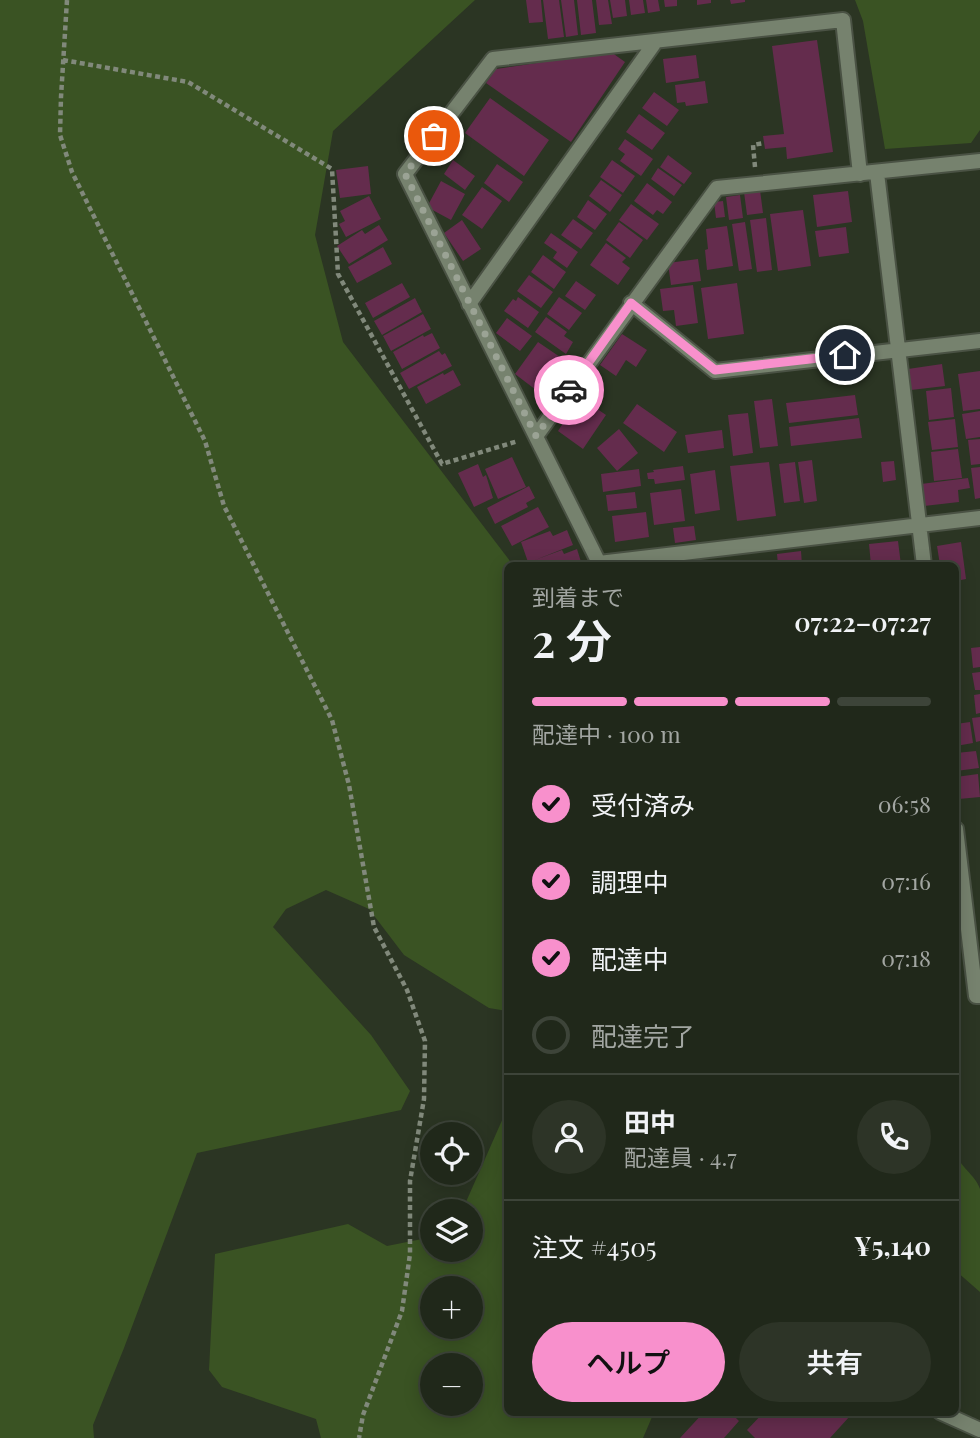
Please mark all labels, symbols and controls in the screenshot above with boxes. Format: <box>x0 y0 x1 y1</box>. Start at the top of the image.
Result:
pin <box>404 106 464 166</box>
icon: bag <box>415 117 453 155</box>
pin <box>815 325 875 385</box>
icon: home <box>826 336 864 374</box>
courier <box>534 355 604 425</box>
icon: car <box>550 371 588 409</box>
text: 到着まで <box>532 581 624 612</box>
text: 07:22–07:27 <box>794 604 931 639</box>
text: 2 分 <box>532 608 612 670</box>
text: 配達中 · 100 m <box>532 718 681 749</box>
icon: check <box>532 785 570 823</box>
text: 受付済み <box>591 787 695 822</box>
text: 06:58 <box>878 788 931 819</box>
icon: check <box>532 862 570 900</box>
text: 調理中 <box>591 864 669 899</box>
text: 07:16 <box>881 865 931 896</box>
icon: check <box>532 939 570 977</box>
text: 配達中 <box>591 941 669 976</box>
text: 07:18 <box>881 942 931 973</box>
text: 配達完了 <box>591 1018 695 1053</box>
button: person <box>532 1100 606 1174</box>
button: phone <box>857 1100 931 1174</box>
text: 田中 <box>624 1104 676 1139</box>
map controls <box>420 1122 483 1416</box>
button: locate <box>420 1122 483 1185</box>
text: 配達員 · 4.7 <box>624 1141 737 1172</box>
button: layers <box>420 1199 483 1262</box>
text: ¥5,140 <box>854 1228 931 1263</box>
text: 注文 #4505 <box>532 1229 657 1264</box>
button: + <box>420 1276 483 1339</box>
button: ヘルプ <box>532 1322 725 1402</box>
button: 共有 <box>739 1322 931 1402</box>
button: − <box>420 1353 483 1416</box>

